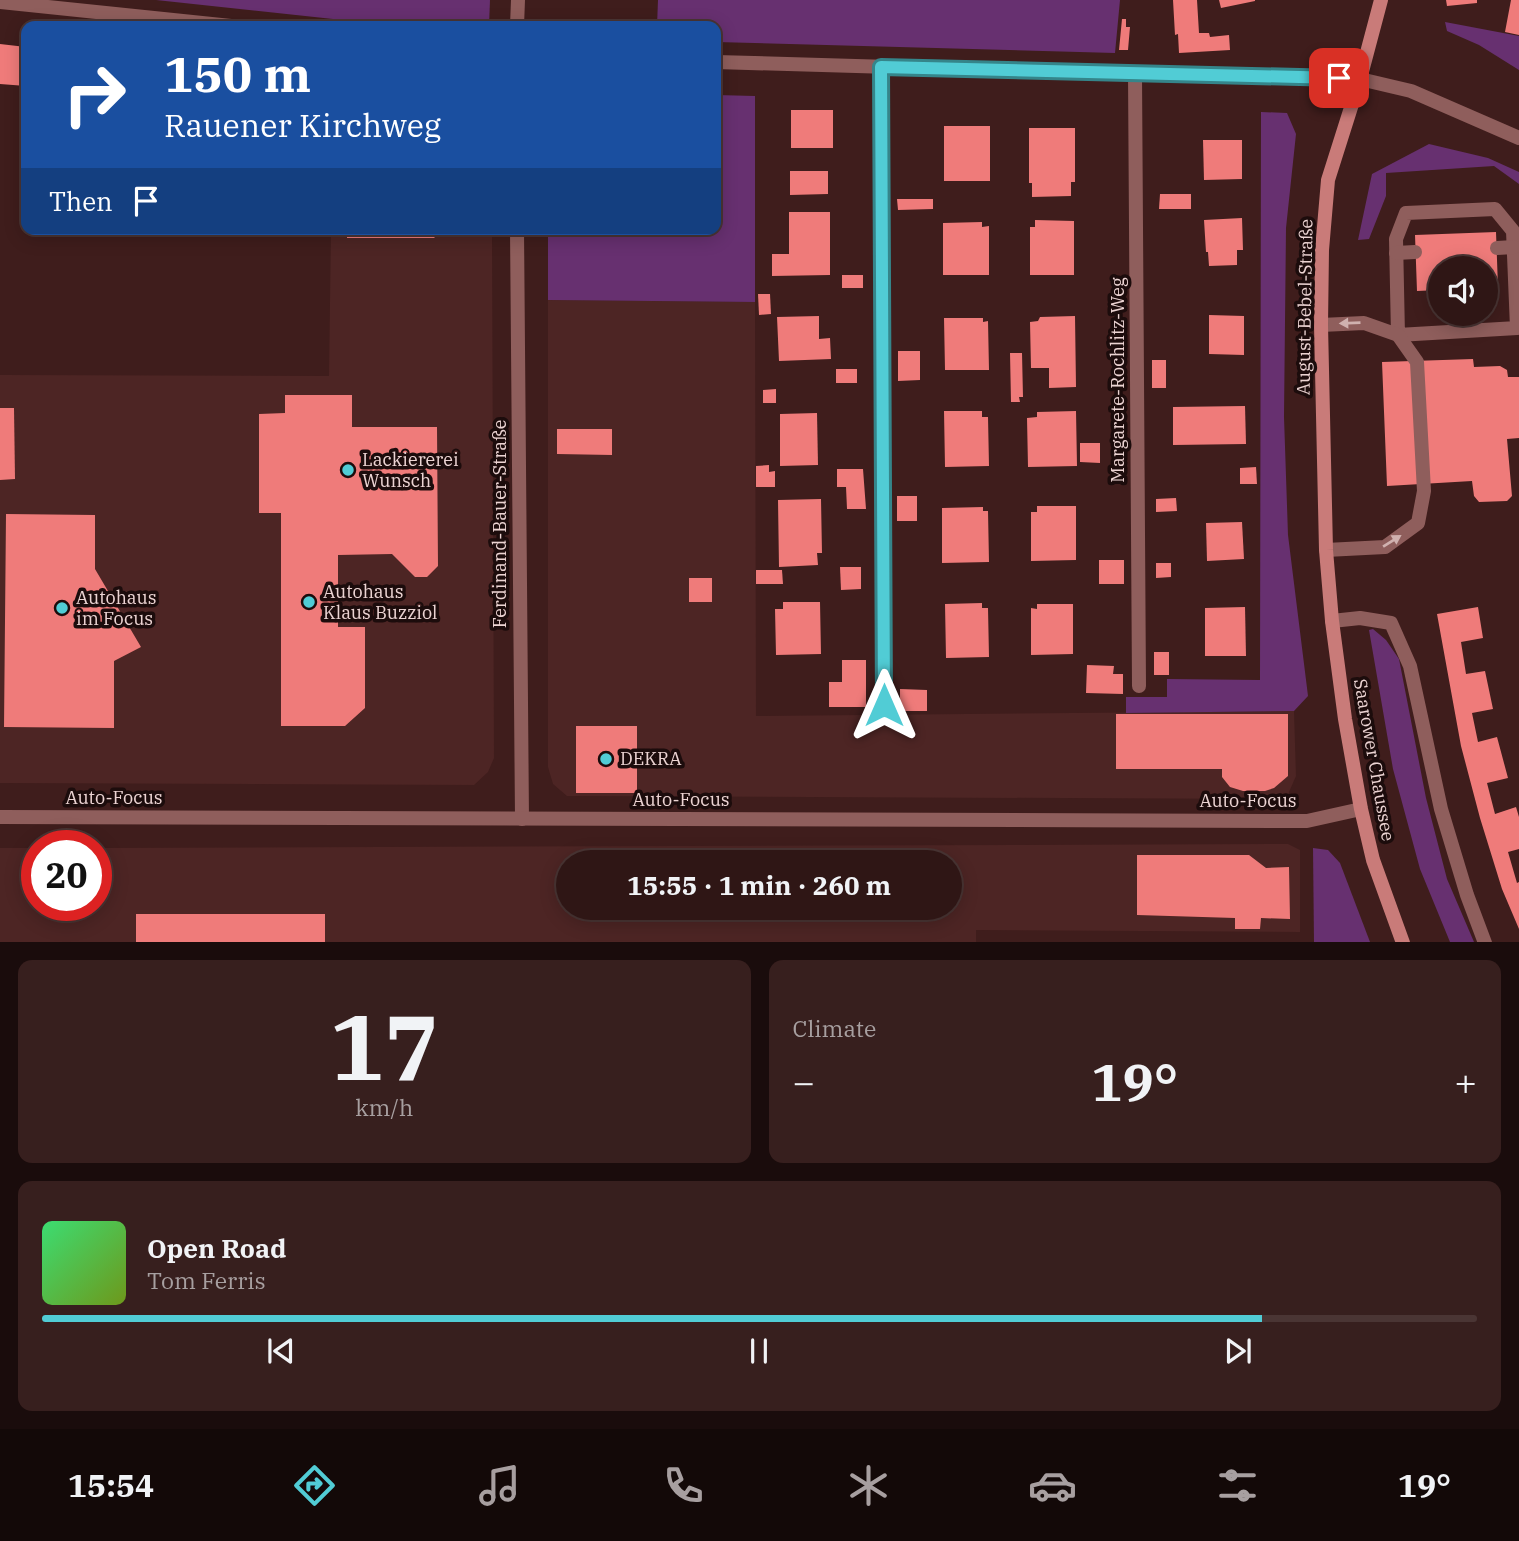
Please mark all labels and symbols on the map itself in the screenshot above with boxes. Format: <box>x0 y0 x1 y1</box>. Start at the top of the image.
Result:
pin <box>1309 48 1369 108</box>
street label: August-Bebel-Straße <box>1291 219 1318 395</box>
street label: Margarete-Rochlitz-Weg <box>1106 277 1129 483</box>
one-way arrow <box>1339 318 1361 329</box>
street label: Ferdinand-Bauer-Straße <box>488 420 511 628</box>
place label: Lackiererei Wunsch <box>362 448 459 492</box>
marker: Lackiererei Wunsch <box>340 462 356 478</box>
one-way arrow <box>1382 535 1402 548</box>
place label: Autohaus Klaus Buzziol <box>323 580 438 624</box>
place label: Autohaus im Focus <box>76 586 157 630</box>
marker: Autohaus Klaus Buzziol <box>301 594 317 610</box>
marker: Autohaus im Focus <box>54 600 70 616</box>
position arrow <box>847 668 921 742</box>
street label: Saarower Chaussee <box>1349 677 1400 843</box>
place label: DEKRA <box>620 747 682 770</box>
marker: DEKRA <box>598 751 614 767</box>
street label: Auto-Focus <box>65 786 163 809</box>
street label: Auto-Focus <box>632 788 730 811</box>
street label: Auto-Focus <box>1199 789 1297 812</box>
speed limit sign: 20 <box>21 830 112 921</box>

